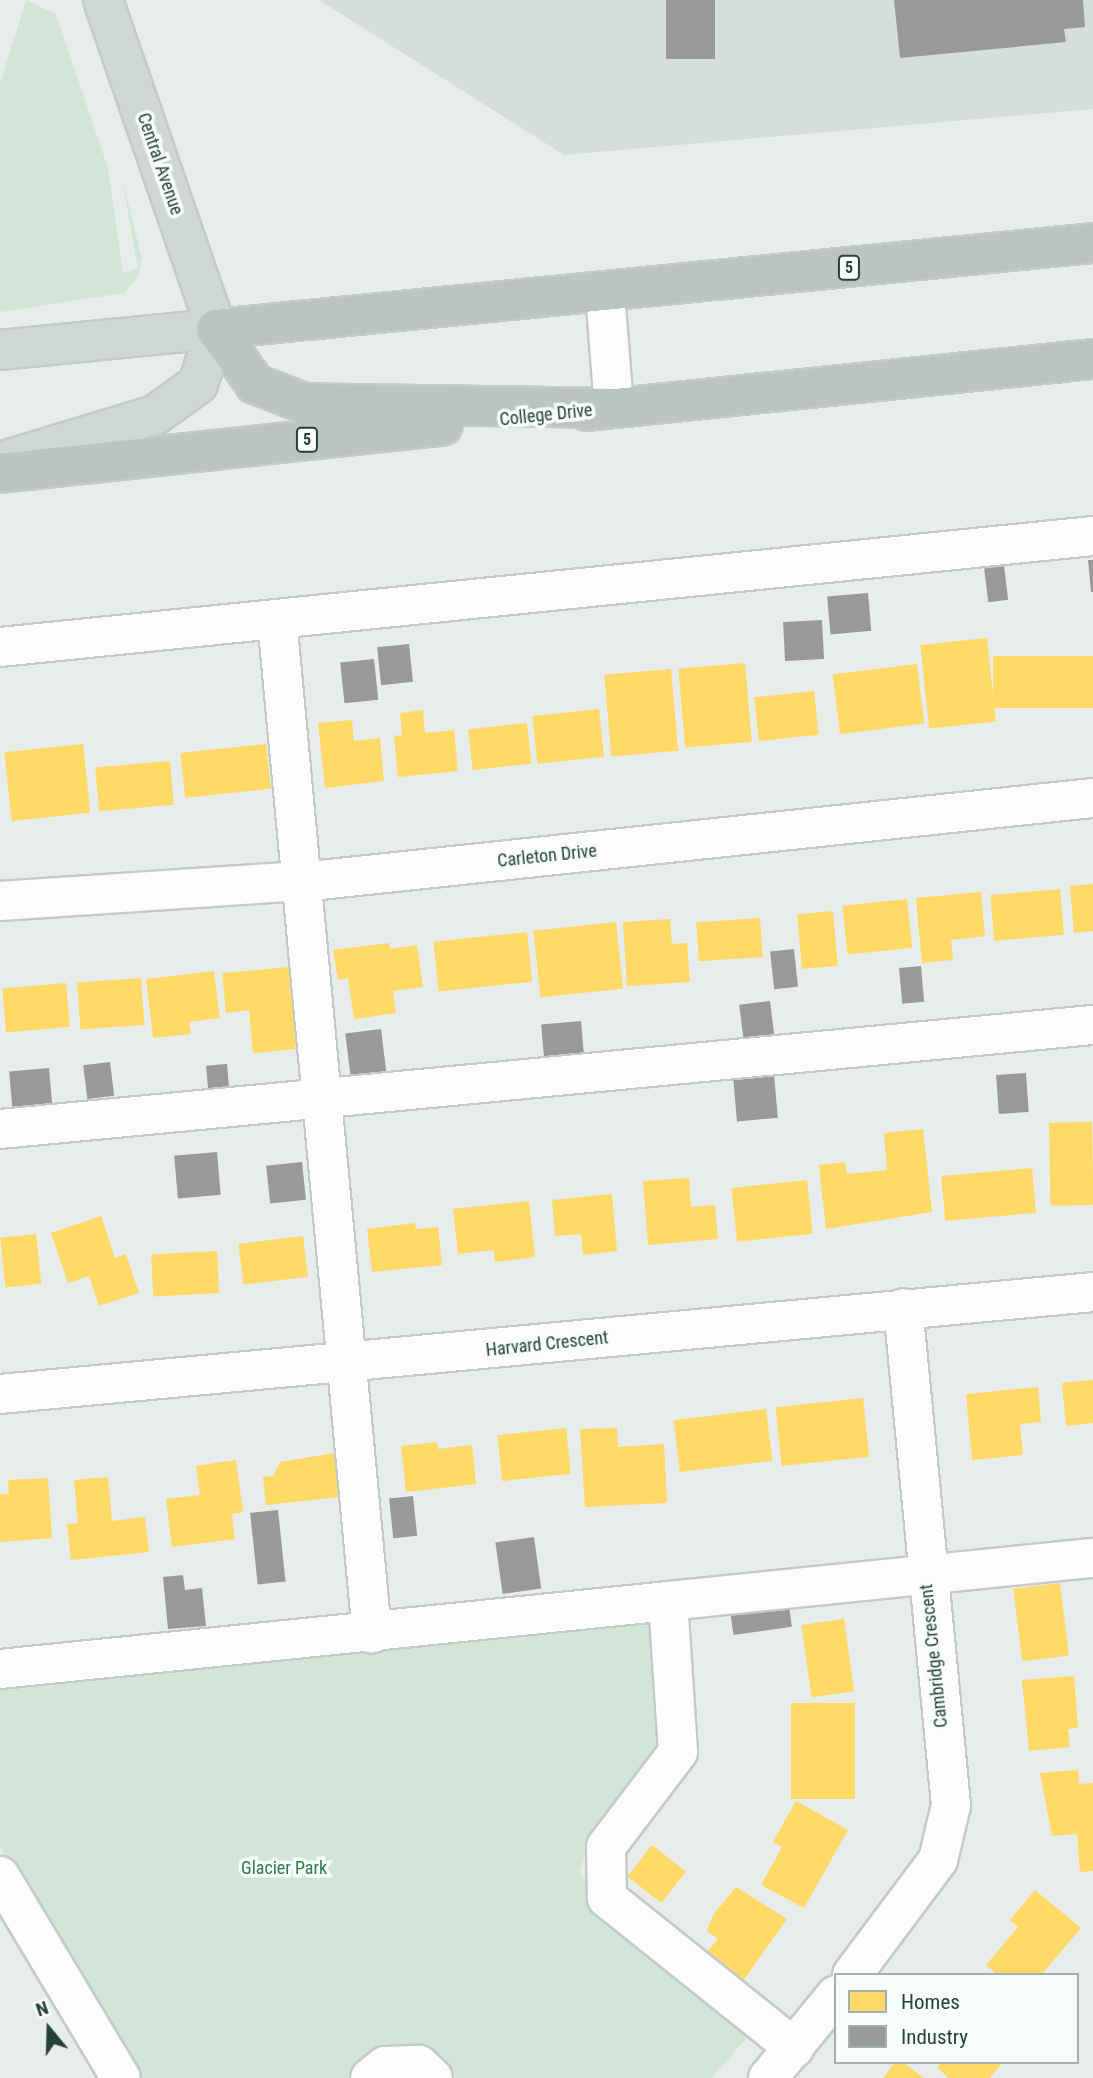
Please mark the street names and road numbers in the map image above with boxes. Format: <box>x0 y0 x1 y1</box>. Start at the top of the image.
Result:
street label: Central Avenue <box>132 110 188 218</box>
road number: 5 <box>837 256 861 280</box>
street label: College Drive <box>498 399 594 431</box>
road number: 5 <box>295 428 319 452</box>
street label: Carleton Drive <box>496 840 598 872</box>
street label: Harvard Crescent <box>485 1327 609 1361</box>
street label: Cambridge Crescent <box>916 1583 952 1729</box>

